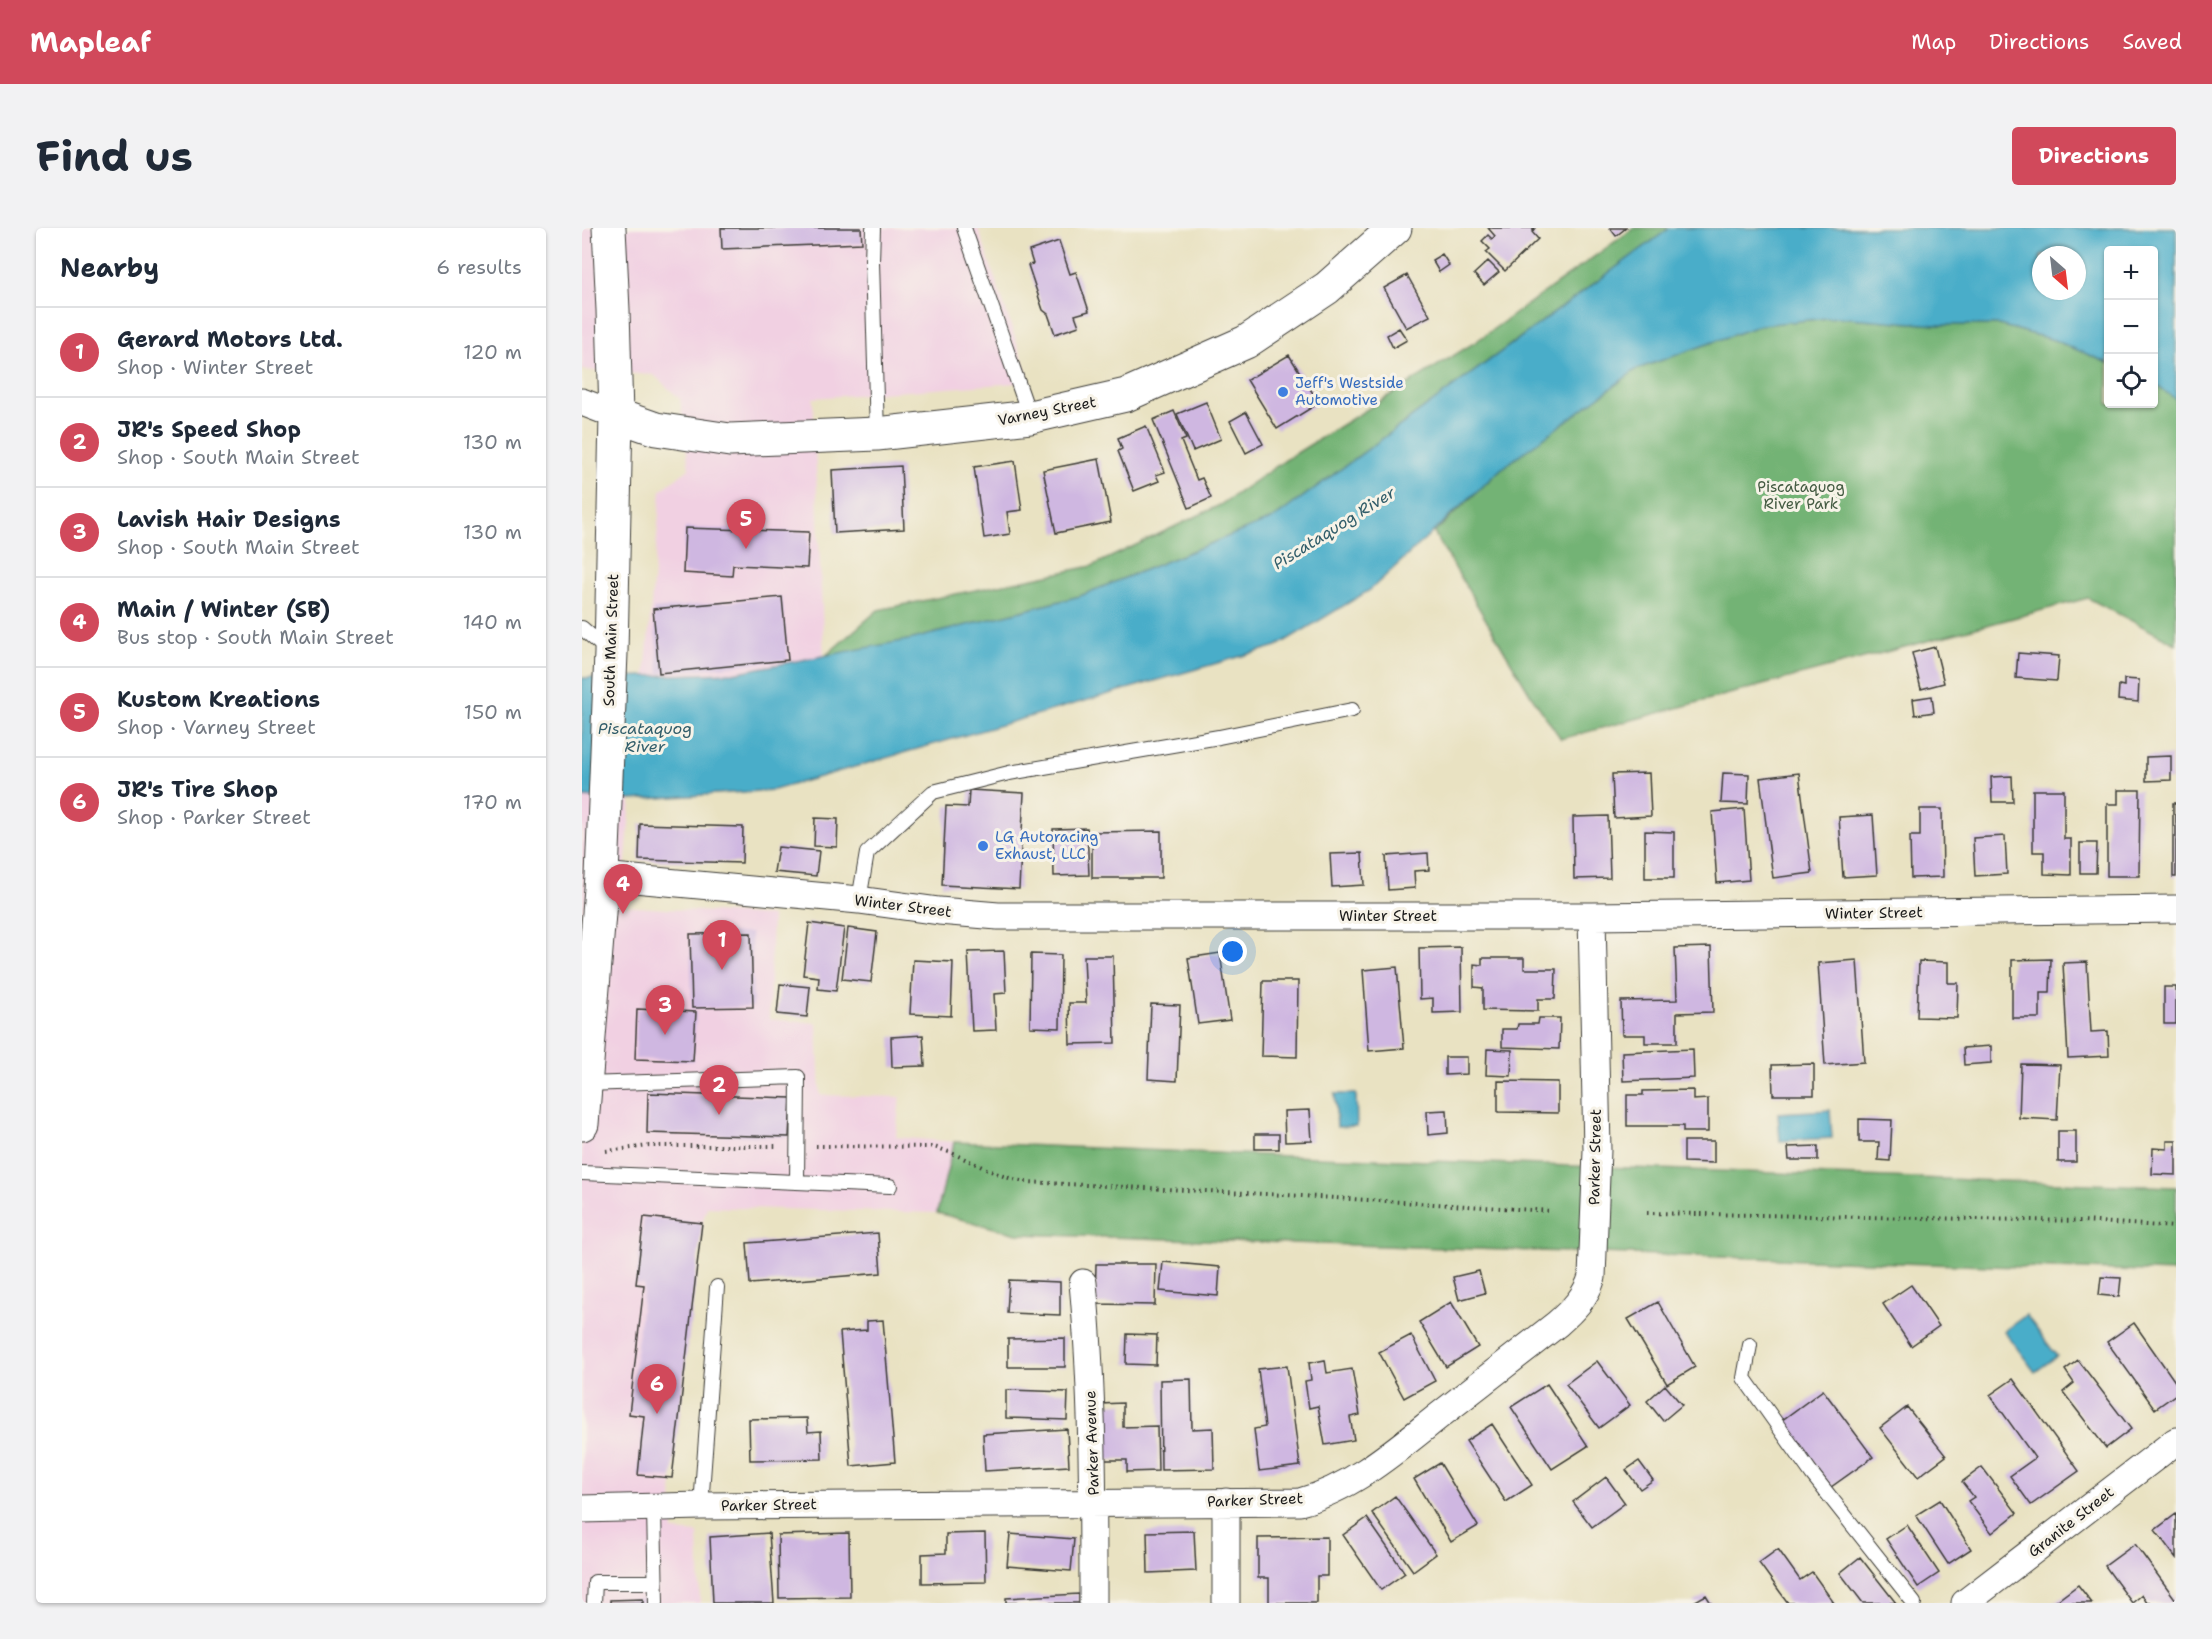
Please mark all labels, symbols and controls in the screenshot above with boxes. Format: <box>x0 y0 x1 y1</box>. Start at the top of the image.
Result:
text: Mapleaf <box>30 23 151 61</box>
text: Map <box>1911 28 1956 56</box>
text: Directions <box>1989 28 2089 56</box>
text: Saved <box>2122 28 2182 56</box>
button: Directions <box>2012 127 2176 185</box>
text: Find us <box>36 128 193 184</box>
north arrow <box>2032 246 2086 300</box>
map controls <box>2104 246 2158 408</box>
button: + <box>2104 246 2158 300</box>
text: Nearby <box>60 250 159 285</box>
text: 6 results <box>436 254 522 280</box>
button: − <box>2104 300 2158 354</box>
text: Gerard Motors Ltd. <box>117 325 343 354</box>
text: 1 <box>75 339 84 365</box>
text: 120 m <box>463 339 522 365</box>
text: Shop · Winter Street <box>117 354 314 380</box>
button: locate <box>2104 354 2158 408</box>
place label: Jeff's Westside Automotive <box>1295 373 1404 410</box>
marker: Jeff's Westside Automotive <box>1276 385 1290 399</box>
street label: Varney Street <box>996 392 1098 430</box>
text: JR's Speed Shop <box>117 415 301 444</box>
text: 2 <box>73 429 87 455</box>
text: 130 m <box>463 429 522 455</box>
text: Shop · South Main Street <box>117 444 360 470</box>
park label: Piscataquog River Park <box>1757 477 1845 514</box>
water label: Piscataquog River <box>1269 482 1399 574</box>
pin: 5 <box>726 500 766 549</box>
text: Lavish Hair Designs <box>117 505 341 534</box>
text: 3 <box>73 519 87 545</box>
text: 130 m <box>463 519 522 545</box>
text: Shop · South Main Street <box>117 534 360 560</box>
street label: South Main Street <box>599 573 623 707</box>
text: Main / Winter (SB) <box>117 595 330 624</box>
text: 4 <box>73 609 87 635</box>
text: 140 m <box>463 609 522 635</box>
text: Bus stop · South Main Street <box>117 624 394 650</box>
text: Kustom Kreations <box>117 685 320 714</box>
text: 5 <box>73 699 86 725</box>
text: 150 m <box>464 699 522 725</box>
text: Shop · Varney Street <box>117 714 316 740</box>
water label: Piscataquog River <box>598 718 692 757</box>
text: JR's Tire Shop <box>117 775 278 804</box>
text: 6 <box>73 789 87 815</box>
text: 170 m <box>463 789 522 815</box>
text: Shop · Parker Street <box>117 804 311 830</box>
place label: LG Autoracing Exhaust, LLC <box>995 827 1099 864</box>
marker: LG Autoracing Exhaust, LLC <box>976 839 990 853</box>
pin: 4 <box>604 864 642 914</box>
street label: Winter Street <box>853 890 953 922</box>
street label: Winter Street <box>1825 902 1923 924</box>
street label: Winter Street <box>1339 906 1437 926</box>
pin: 1 <box>702 920 742 970</box>
your location <box>1218 937 1247 966</box>
pin: 3 <box>646 986 685 1035</box>
pin: 2 <box>700 1066 738 1115</box>
street label: Parker Street <box>1584 1109 1606 1205</box>
pin: 6 <box>638 1364 676 1414</box>
street label: Parker Avenue <box>1080 1390 1104 1496</box>
street label: Granite Street <box>2024 1482 2118 1562</box>
street label: Parker Street <box>1207 1488 1303 1512</box>
street label: Parker Street <box>721 1494 817 1516</box>

